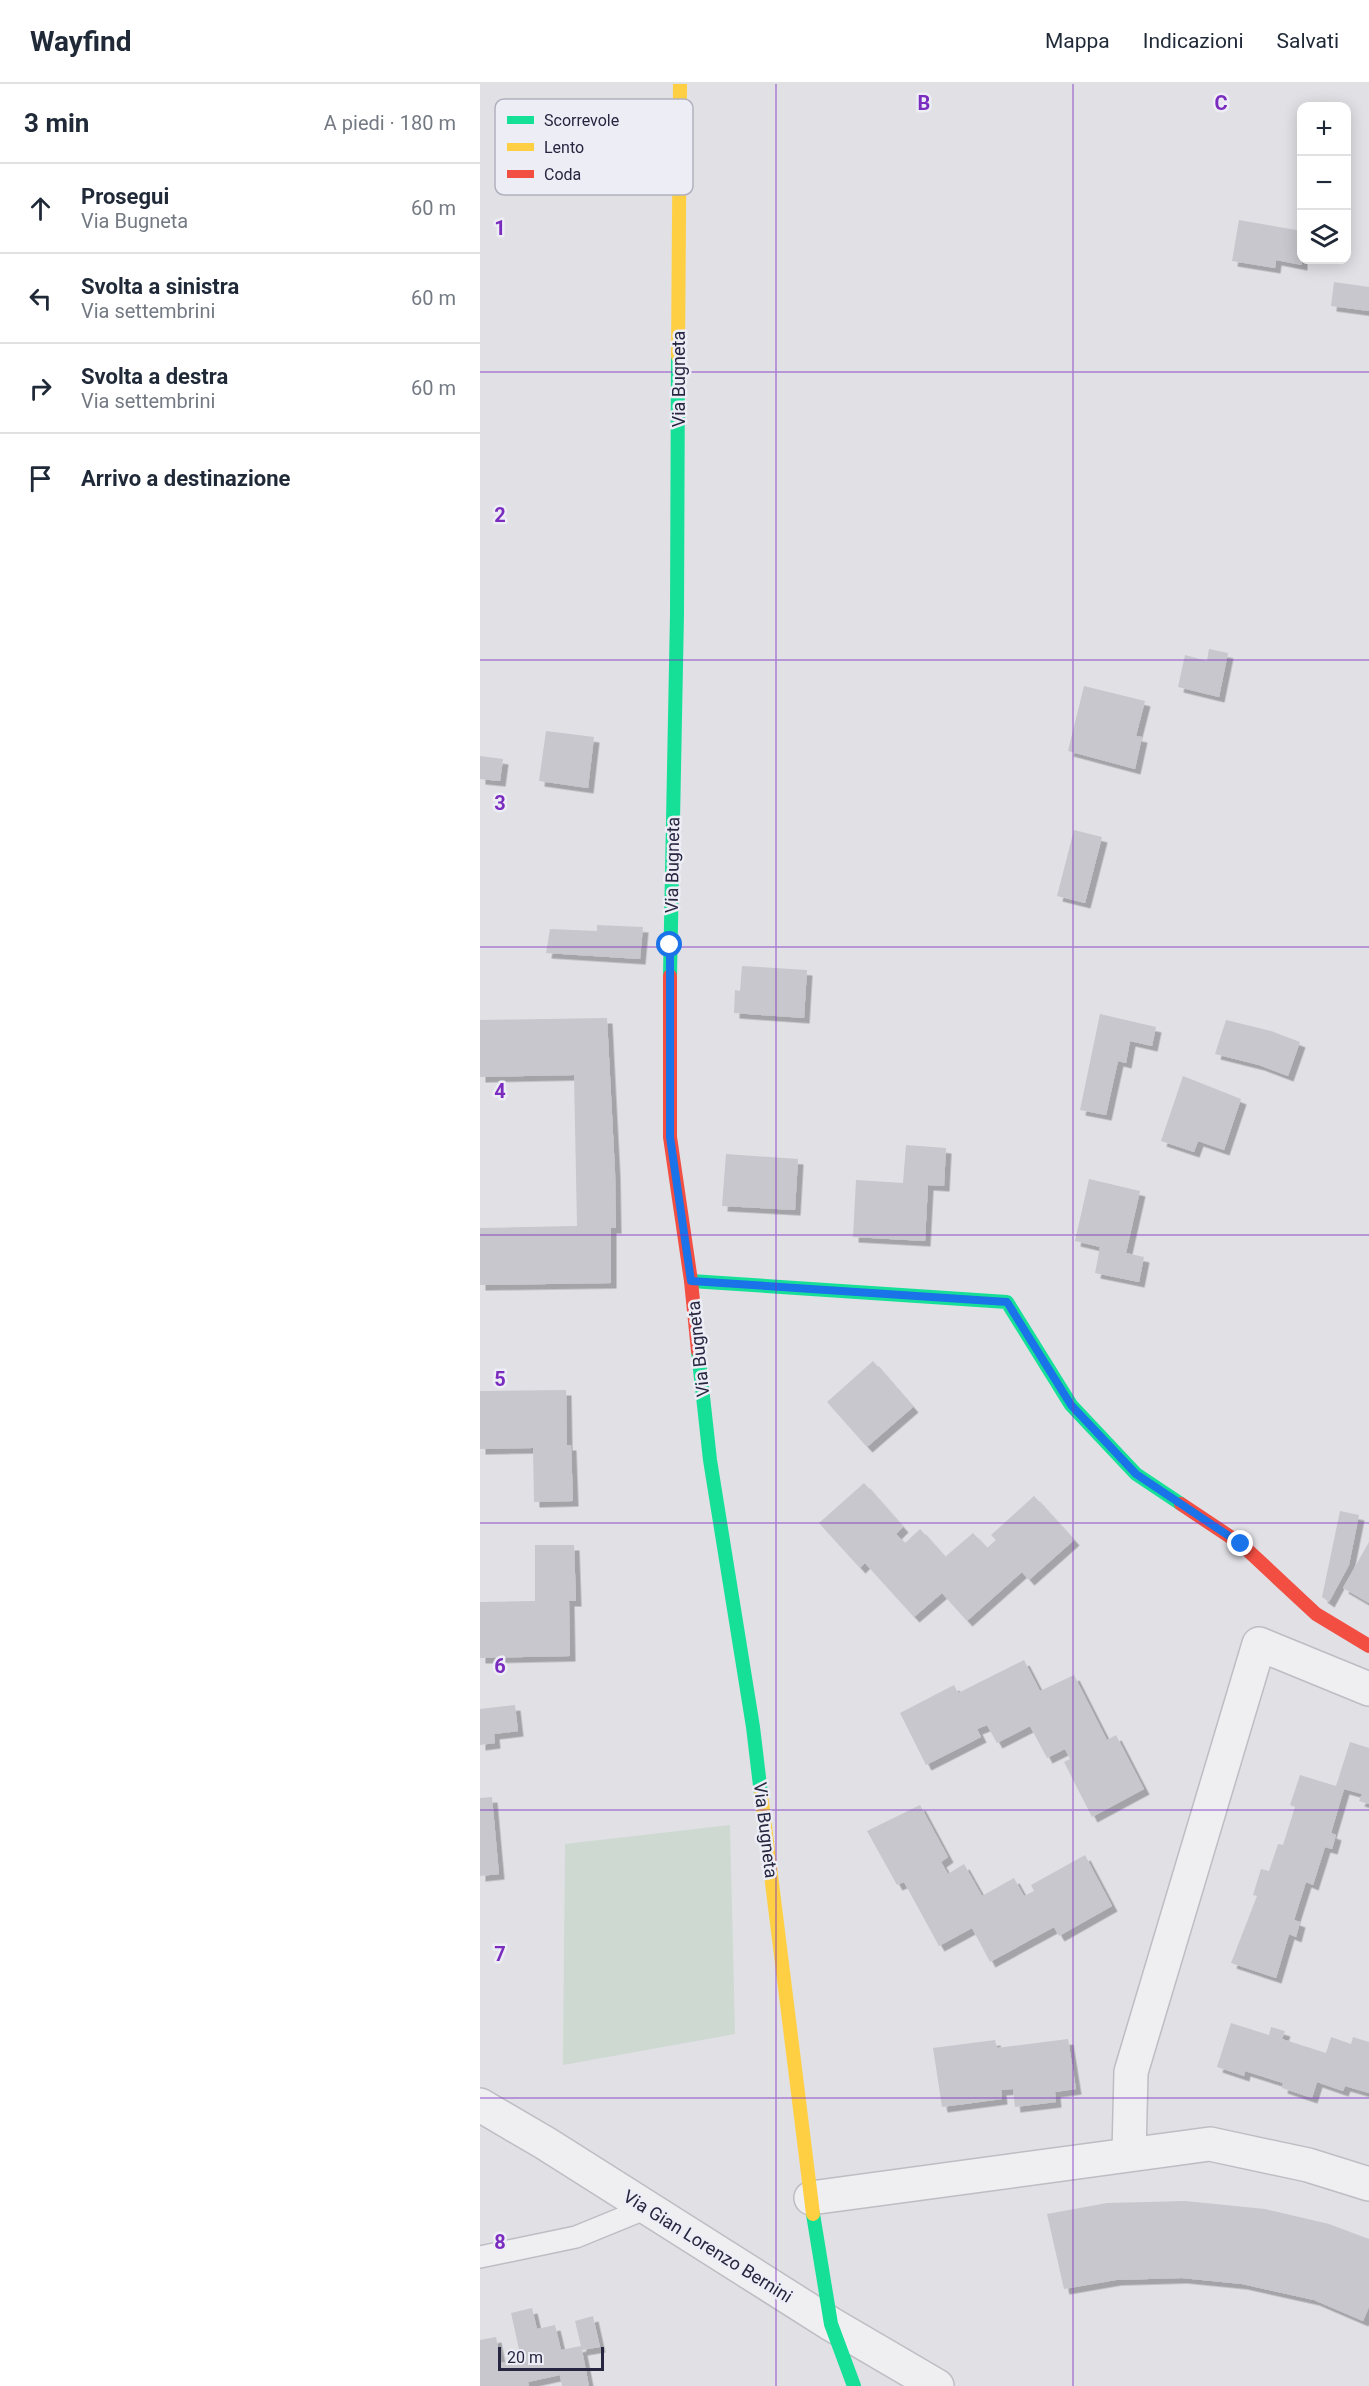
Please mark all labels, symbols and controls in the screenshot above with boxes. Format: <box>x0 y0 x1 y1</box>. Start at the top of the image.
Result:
text: Wayfind <box>30 25 131 58</box>
text: Mappa <box>1045 29 1110 53</box>
text: Indicazioni <box>1143 29 1244 53</box>
text: Salvati <box>1277 29 1339 53</box>
text: B <box>918 91 930 115</box>
text: C <box>1214 91 1228 115</box>
legend <box>495 99 693 195</box>
map controls <box>1297 102 1351 264</box>
button: + <box>1297 102 1351 156</box>
text: 3 min <box>24 108 89 138</box>
text: A piedi · 180 m <box>324 111 456 135</box>
text: Scorrevole <box>544 111 619 130</box>
text: Lento <box>544 138 584 157</box>
button: − <box>1297 156 1351 210</box>
text: Coda <box>544 165 581 184</box>
text: Prosegui <box>81 184 169 209</box>
icon: ahead <box>24 192 57 225</box>
text: 60 m <box>411 196 456 220</box>
text: Via Bugneta <box>81 209 188 233</box>
button: layers <box>1297 210 1351 264</box>
text: 1 <box>494 216 506 240</box>
text: Svolta a sinistra <box>81 274 239 299</box>
icon: left <box>24 282 57 315</box>
text: 60 m <box>411 286 456 310</box>
text: Via settembrini <box>81 299 215 323</box>
street label: Via Bugneta <box>668 331 689 427</box>
text: Svolta a destra <box>81 364 228 389</box>
icon: right <box>24 372 57 405</box>
text: 60 m <box>411 376 456 400</box>
text: Via settembrini <box>81 389 215 413</box>
icon: arrive <box>24 462 57 495</box>
text: Arrivo a destinazione <box>81 466 290 491</box>
text: 2 <box>494 503 506 527</box>
text: 3 <box>494 791 506 815</box>
street label: Via Bugneta <box>661 817 683 913</box>
route start <box>656 931 682 957</box>
text: 4 <box>494 1079 506 1103</box>
street label: Via Bugneta <box>683 1300 713 1398</box>
text: 5 <box>494 1367 506 1391</box>
route end <box>1227 1530 1253 1556</box>
text: 6 <box>494 1654 506 1678</box>
street label: Via Bugneta <box>750 1781 782 1879</box>
text: 7 <box>494 1942 506 1966</box>
street label: Via Gian Lorenzo Bernini <box>620 2185 796 2307</box>
text: 8 <box>494 2230 506 2254</box>
scale bar <box>498 2344 604 2372</box>
text: 20 m <box>507 2348 543 2367</box>

